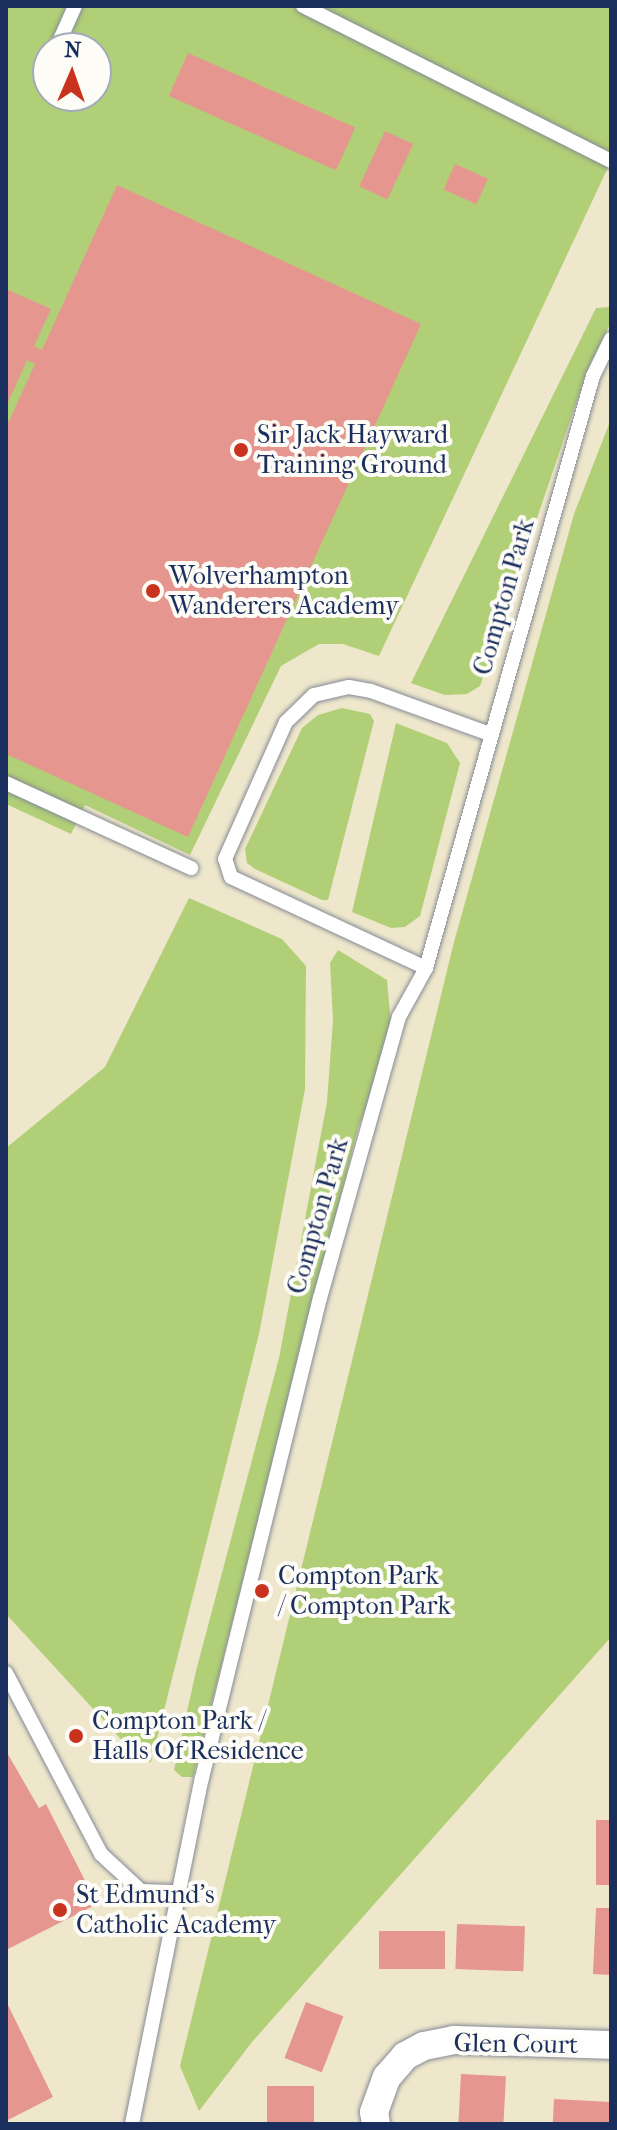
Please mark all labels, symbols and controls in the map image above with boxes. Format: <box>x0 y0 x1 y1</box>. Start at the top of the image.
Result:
north arrow <box>32 32 112 112</box>
text: N <box>64 37 82 63</box>
place label: Sir Jack Hayward Training Ground <box>257 419 448 480</box>
marker: Sir Jack Hayward Training Ground <box>232 441 250 459</box>
street label: Compton Park <box>467 515 541 679</box>
place label: Wolverhampton Wanderers Academy <box>169 560 399 622</box>
marker: Wolverhampton Wanderers Academy <box>144 582 162 600</box>
street label: Compton Park <box>281 1134 355 1298</box>
place label: Compton Park / Compton Park <box>278 1560 451 1622</box>
marker: Compton Park / Compton Park <box>253 1582 271 1600</box>
place label: Compton Park / Halls Of Residence <box>92 1705 304 1766</box>
marker: Compton Park / Halls Of Residence <box>67 1727 85 1745</box>
place label: St Edmund's Catholic Academy <box>76 1879 276 1940</box>
marker: St Edmund's Catholic Academy <box>51 1901 69 1919</box>
street label: Glen Court <box>453 2027 579 2061</box>

